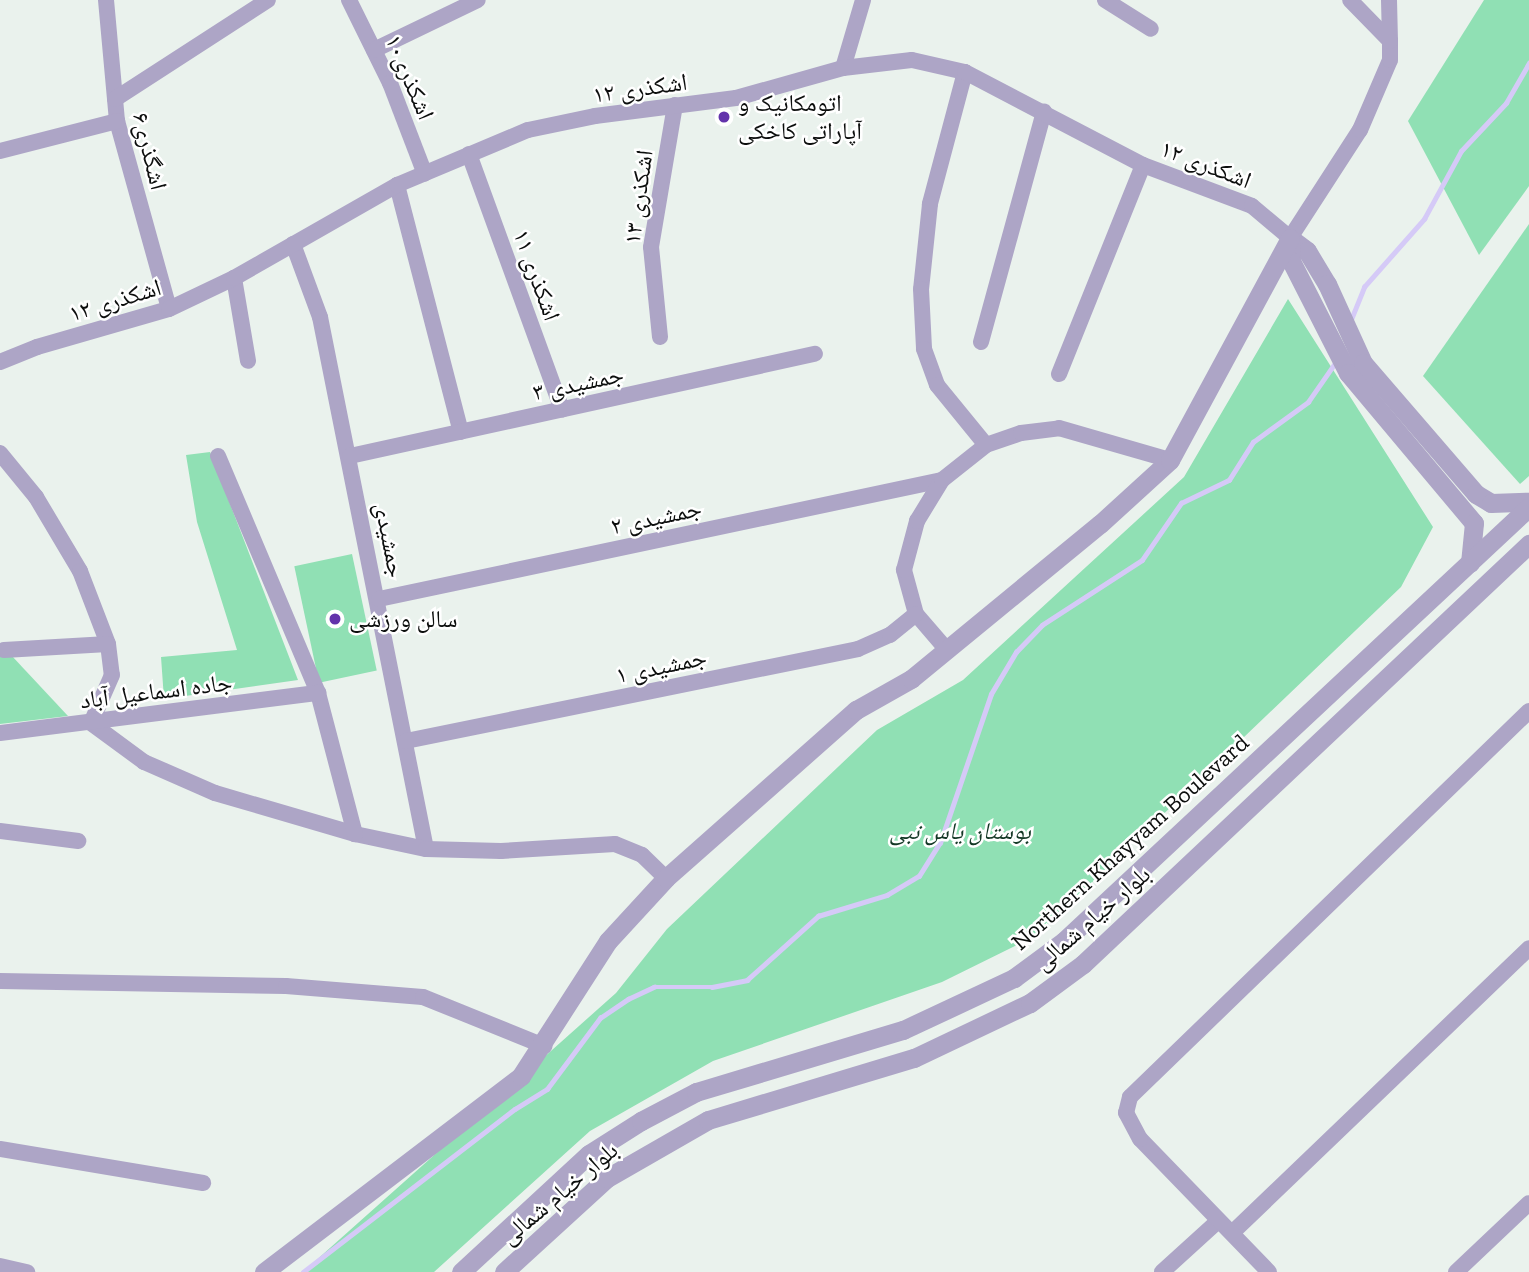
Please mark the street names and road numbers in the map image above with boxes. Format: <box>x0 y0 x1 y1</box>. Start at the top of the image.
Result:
street label: اشکذری۱۰ <box>379 30 441 124</box>
street label: اشکذری ۱۲ <box>591 67 689 109</box>
street label: اشگذری۶ <box>126 109 174 193</box>
street label: اشکذری ۱۲ <box>1156 134 1256 194</box>
street label: اشکذری ۱۳ <box>617 148 659 246</box>
street label: اشکذری ۱۱ <box>507 225 567 325</box>
street label: اشکذری ۱۲ <box>65 272 165 328</box>
street label: جمشیدی ۳ <box>530 359 626 407</box>
street label: جمشیدی ۲ <box>608 493 704 541</box>
street label: جمشیدی <box>369 500 411 580</box>
street label: جمشیدی ۱ <box>613 642 709 690</box>
street label: جاده اسماعیل آباد <box>78 667 234 715</box>
street label: Northern Khayyam Boulevard <box>1005 728 1255 956</box>
street label: بلوار خیام شمالی <box>1028 860 1156 976</box>
street label: بلوار خیام شمالی <box>494 1135 624 1251</box>

